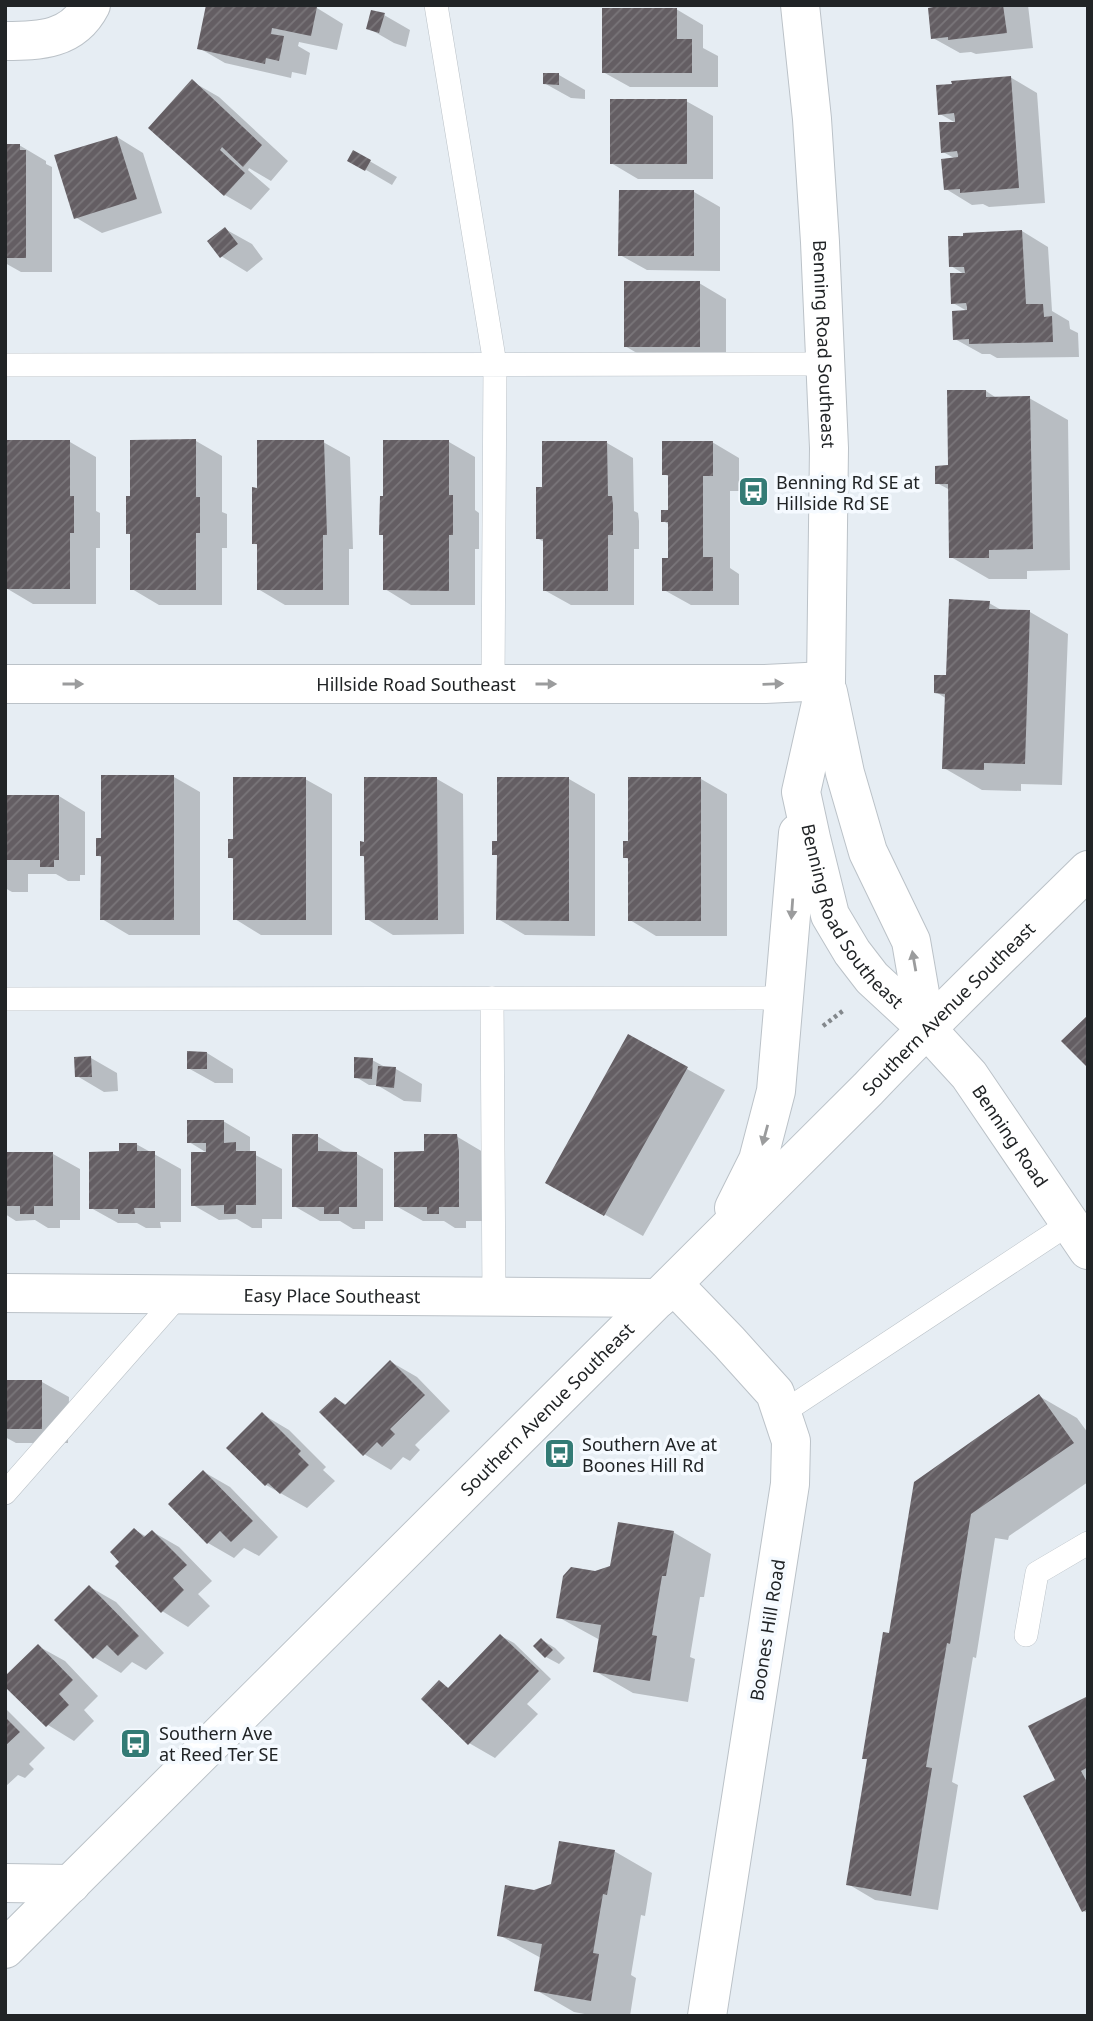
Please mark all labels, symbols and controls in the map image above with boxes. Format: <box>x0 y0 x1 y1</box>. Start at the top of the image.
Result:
street label: Benning Road Southeast <box>808 239 841 449</box>
place label: Benning Rd SE at Hillside Rd SE <box>776 470 920 515</box>
bus stop icon: Benning Rd SE at Hillside Rd SE <box>736 475 770 509</box>
street label: Hillside Road Southeast <box>316 672 516 696</box>
one-way arrow <box>63 678 85 690</box>
one-way arrow <box>535 678 557 690</box>
one-way arrow <box>763 678 785 689</box>
street label: Benning Road Southeast <box>796 822 909 1014</box>
one-way arrow <box>786 899 797 921</box>
street label: Southern Avenue Southeast <box>856 916 1040 1100</box>
one-way arrow <box>908 950 919 972</box>
street label: Benning Road <box>967 1080 1054 1192</box>
one-way arrow <box>759 1124 770 1146</box>
street label: Easy Place Southeast <box>244 1283 421 1308</box>
street label: Southern Avenue Southeast <box>455 1317 639 1501</box>
place label: Southern Ave at Boones Hill Rd <box>582 1432 717 1477</box>
bus stop icon: Southern Ave at Boones Hill Rd <box>542 1437 576 1471</box>
street label: Boones Hill Road <box>744 1557 790 1703</box>
place label: Southern Ave at Reed Ter SE <box>159 1721 278 1766</box>
bus stop icon: Southern Ave at Reed Ter SE <box>119 1726 153 1760</box>

